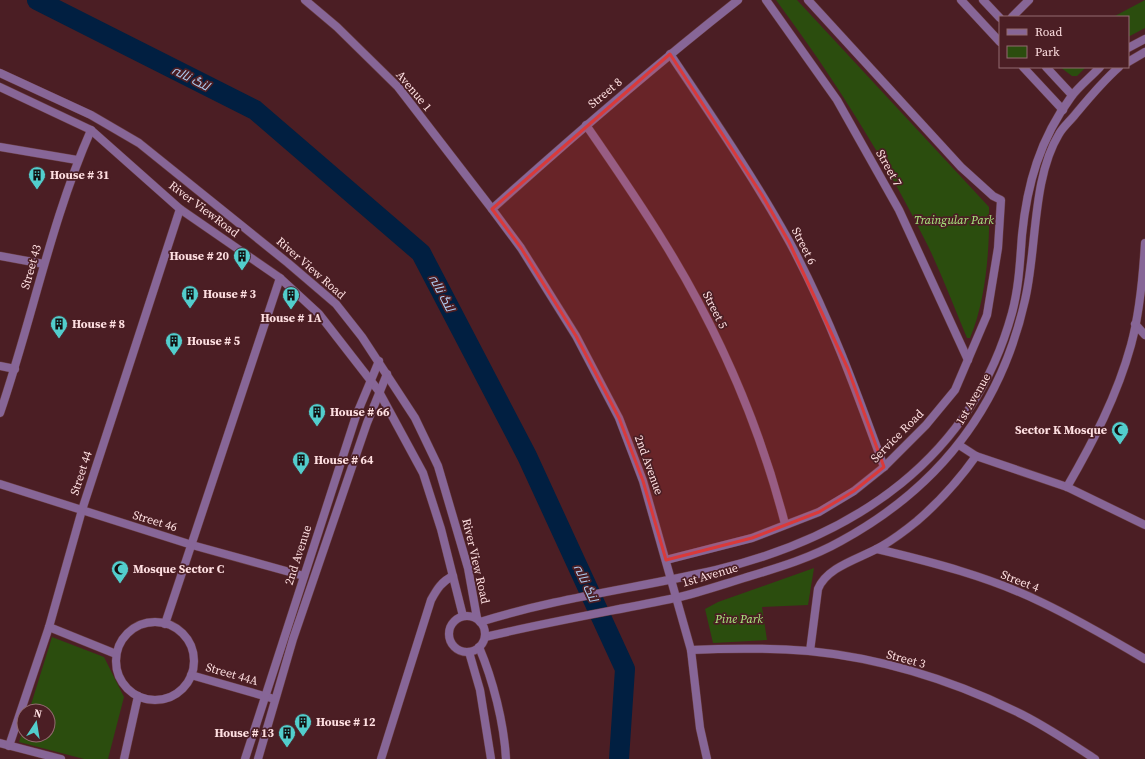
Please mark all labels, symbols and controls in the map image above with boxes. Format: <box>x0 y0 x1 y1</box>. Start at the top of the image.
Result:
legend <box>999 16 1129 68</box>
text: Road <box>1035 24 1062 40</box>
text: Park <box>1035 44 1060 60</box>
water label: لنگ نالہ <box>170 61 214 95</box>
street label: Avenue 1 <box>392 67 436 115</box>
street label: Street 8 <box>585 74 625 112</box>
street label: Street 7 <box>872 147 906 189</box>
building icon: House # 31 <box>27 165 47 190</box>
place label: House # 31 <box>50 167 110 183</box>
street label: River ViewRoad <box>166 177 243 241</box>
park label: Traingular Park <box>914 212 994 228</box>
street label: Street 6 <box>788 225 820 267</box>
street label: River View Road <box>273 233 349 303</box>
street label: Street 43 <box>17 243 45 291</box>
building icon: House # 20 <box>232 246 252 271</box>
place label: House # 20 <box>169 248 229 264</box>
water label: لنگ نالہ <box>425 272 459 316</box>
building icon: House # 3 <box>180 284 200 309</box>
building icon: House # 1A <box>281 285 301 310</box>
place label: House # 3 <box>203 286 257 302</box>
street label: Street 5 <box>699 289 731 331</box>
place label: House # 1A <box>260 310 322 326</box>
building icon: House # 8 <box>49 314 69 339</box>
place label: House # 8 <box>72 316 125 332</box>
building icon: House # 5 <box>164 331 184 356</box>
place label: House # 5 <box>187 333 241 349</box>
street label: 1st Avenue <box>952 370 994 428</box>
building icon: House # 66 <box>307 402 327 427</box>
place label: House # 66 <box>330 404 390 420</box>
street label: Service Road <box>867 406 927 466</box>
mosque icon: Sector K Mosque <box>1110 420 1130 445</box>
place label: Sector K Mosque <box>1015 422 1107 438</box>
street label: 2nd Avenue <box>631 433 667 497</box>
street label: Street 44 <box>66 449 96 497</box>
building icon: House # 64 <box>291 450 311 475</box>
place label: House # 64 <box>314 452 374 468</box>
street label: Street 46 <box>131 507 179 535</box>
street label: River View Road <box>458 517 494 605</box>
street label: 2nd Avenue <box>281 523 315 587</box>
mosque icon: Mosque Sector C <box>110 559 130 584</box>
street label: 1st Avenue <box>680 559 740 591</box>
place label: Mosque Sector C <box>133 561 225 577</box>
water label: لنگ نالہ <box>570 562 603 606</box>
street label: Street 4 <box>999 566 1041 596</box>
park label: Pine Park <box>714 611 763 627</box>
street label: Street 3 <box>885 646 927 672</box>
street label: Street 44A <box>204 659 260 689</box>
north arrow <box>16 703 56 743</box>
text: N <box>32 706 43 722</box>
building icon: House # 12 <box>293 712 313 737</box>
place label: House # 12 <box>316 714 376 730</box>
building icon: House # 13 <box>277 723 297 748</box>
place label: House # 13 <box>214 725 274 741</box>

